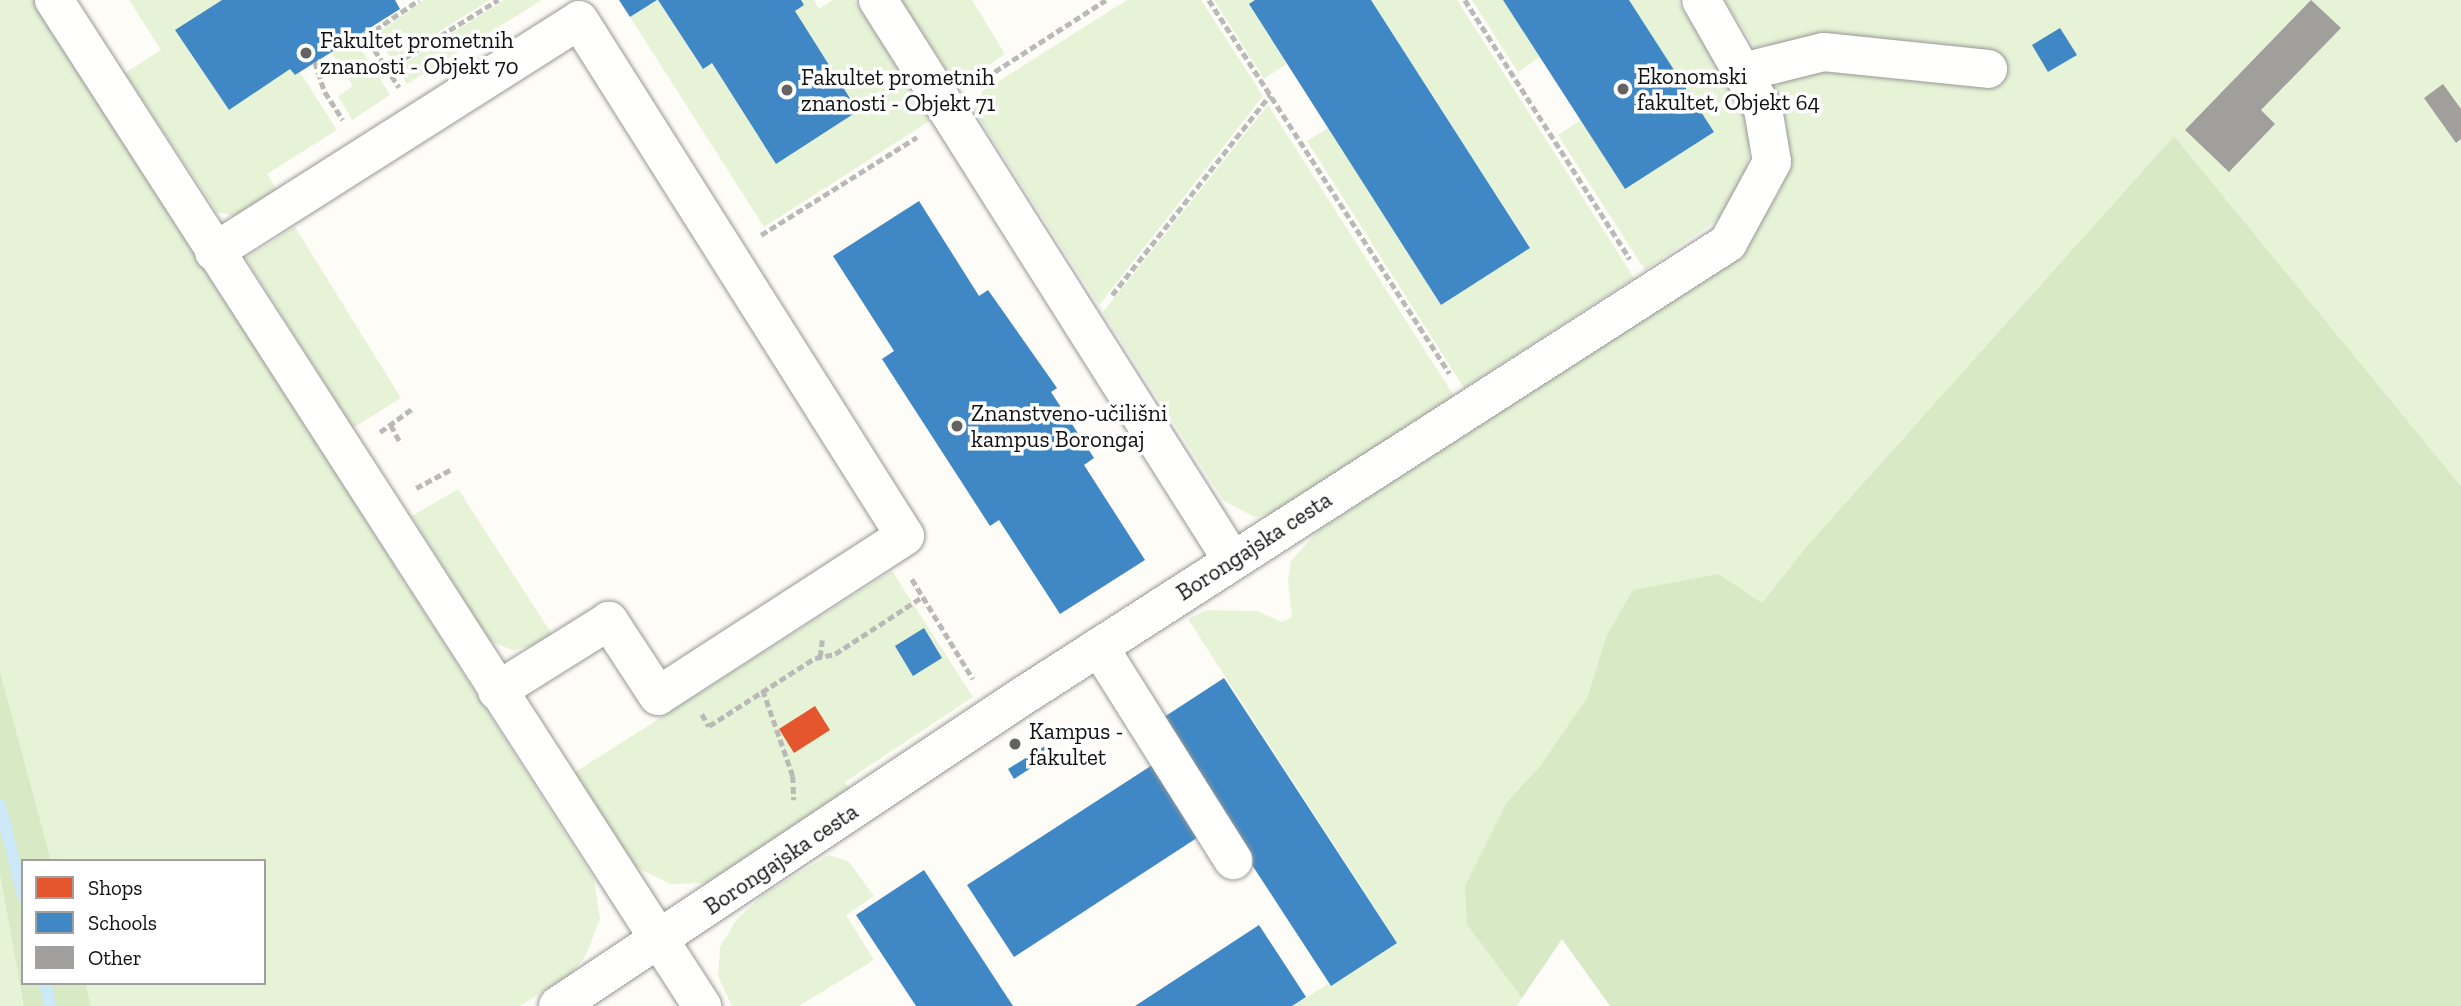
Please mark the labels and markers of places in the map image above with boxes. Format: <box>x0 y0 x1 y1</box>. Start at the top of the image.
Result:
place label: Fakultet prometnih znanosti - Objekt 70 <box>320 26 519 80</box>
marker: Fakultet prometnih znanosti - Objekt 70 <box>298 45 314 61</box>
place label: Ekonomski fakultet, Objekt 64 <box>1637 62 1820 116</box>
place label: Fakultet prometnih znanosti - Objekt 71 <box>801 63 995 117</box>
marker: Ekonomski fakultet, Objekt 64 <box>1615 81 1631 97</box>
marker: Fakultet prometnih znanosti - Objekt 71 <box>779 82 795 98</box>
place label: Znanstveno-učilišni kampus Borongaj <box>971 399 1167 453</box>
marker: Znanstveno-učilišni kampus Borongaj <box>949 418 965 434</box>
place label: Kampus - fakultet <box>1029 717 1124 771</box>
marker: Kampus - fakultet <box>1007 736 1023 752</box>

